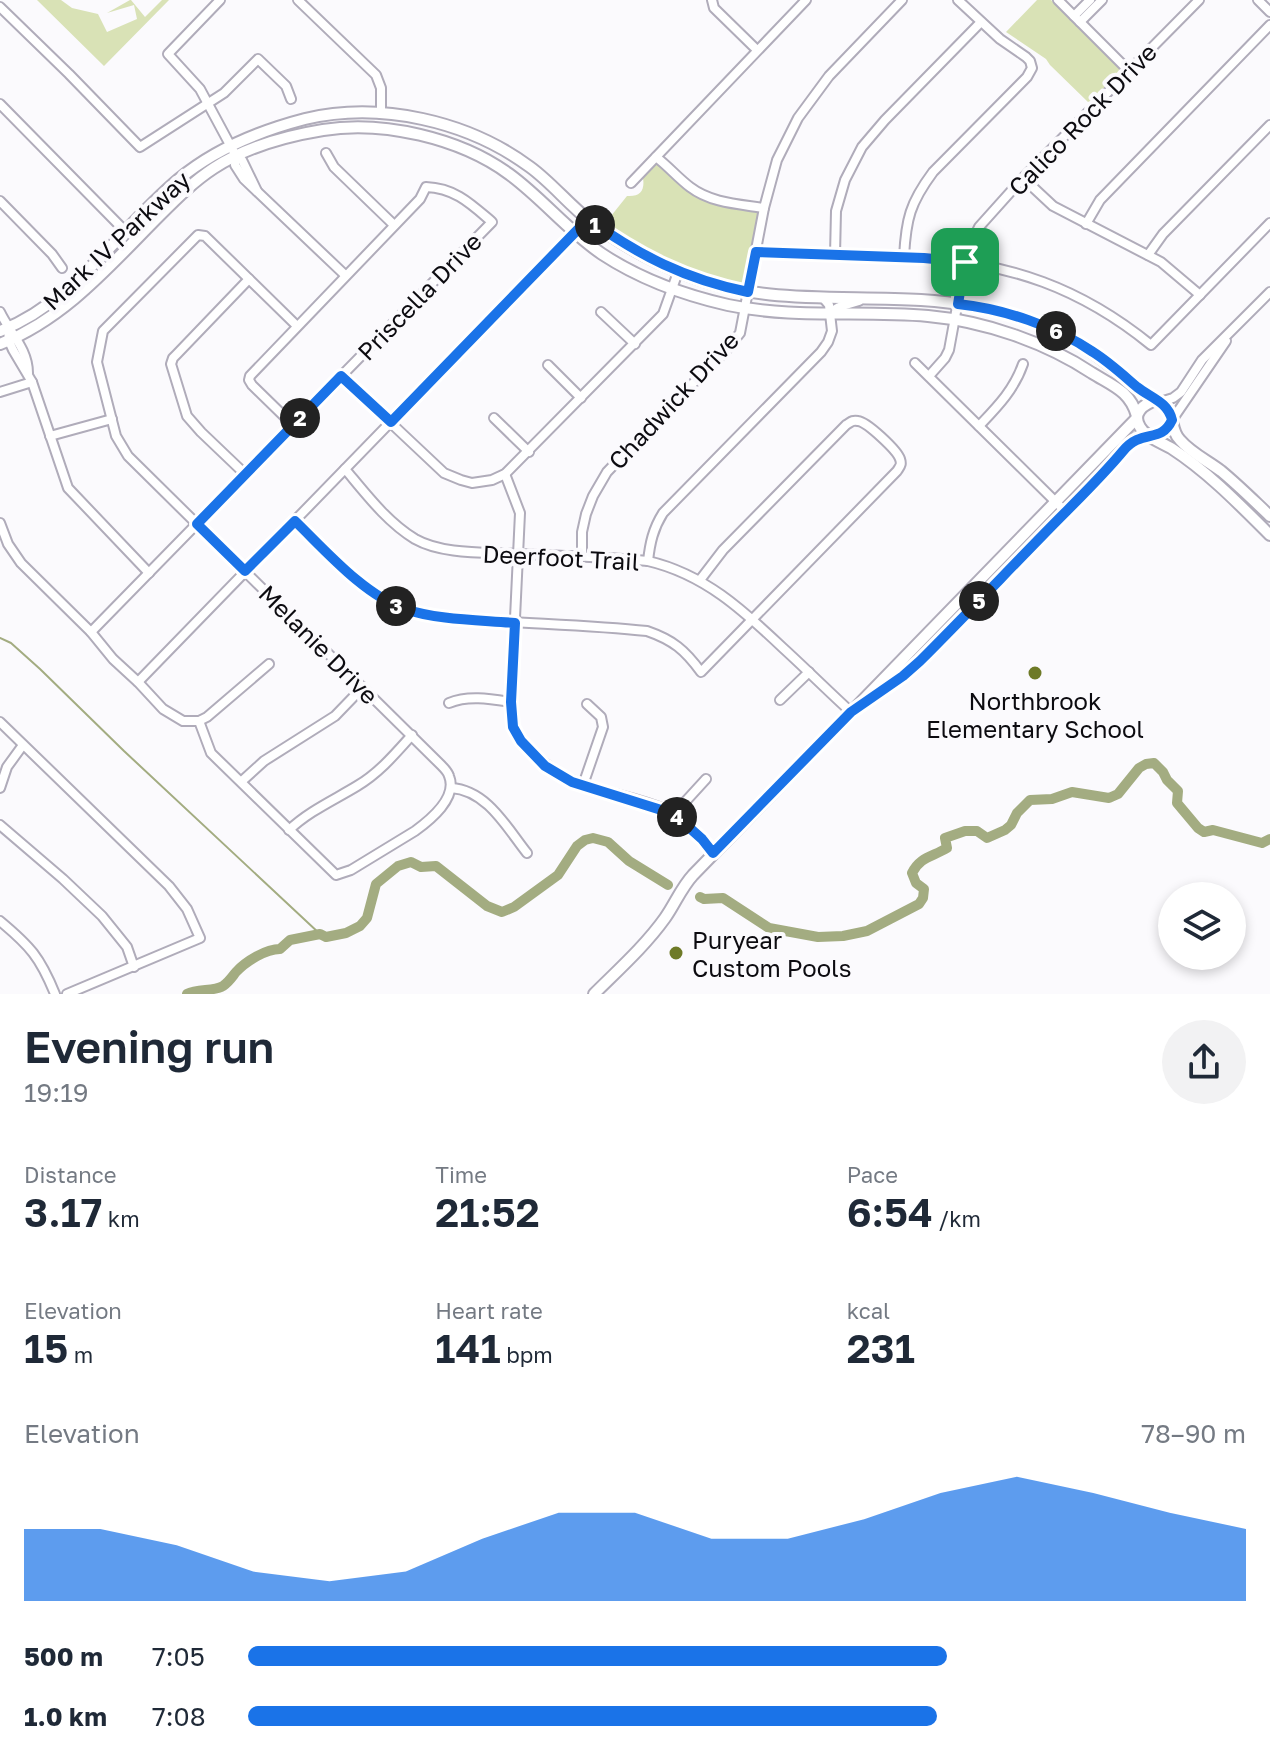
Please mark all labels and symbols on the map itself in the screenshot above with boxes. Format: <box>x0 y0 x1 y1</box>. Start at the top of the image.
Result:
street label: Calico Rock Drive <box>1002 37 1162 201</box>
street label: Mark IV Parkway <box>36 164 196 316</box>
pin: 1 <box>575 205 615 245</box>
street label: Priscella Drive <box>351 226 487 366</box>
pin <box>931 228 999 296</box>
pin: 6 <box>1036 311 1076 351</box>
street label: Chadwick Drive <box>602 325 744 475</box>
pin: 2 <box>280 398 320 438</box>
street label: Deerfoot Trail <box>482 538 640 576</box>
street label: Melanie Drive <box>253 578 385 710</box>
pin: 5 <box>959 581 999 621</box>
pin: 3 <box>376 586 416 626</box>
marker: Northbrook Elementary School <box>1026 664 1044 682</box>
place label: Northbrook Elementary School <box>926 686 1144 743</box>
pin: 4 <box>657 797 697 837</box>
place label: Puryear Custom Pools <box>692 925 851 982</box>
marker: Puryear Custom Pools <box>667 944 685 962</box>

